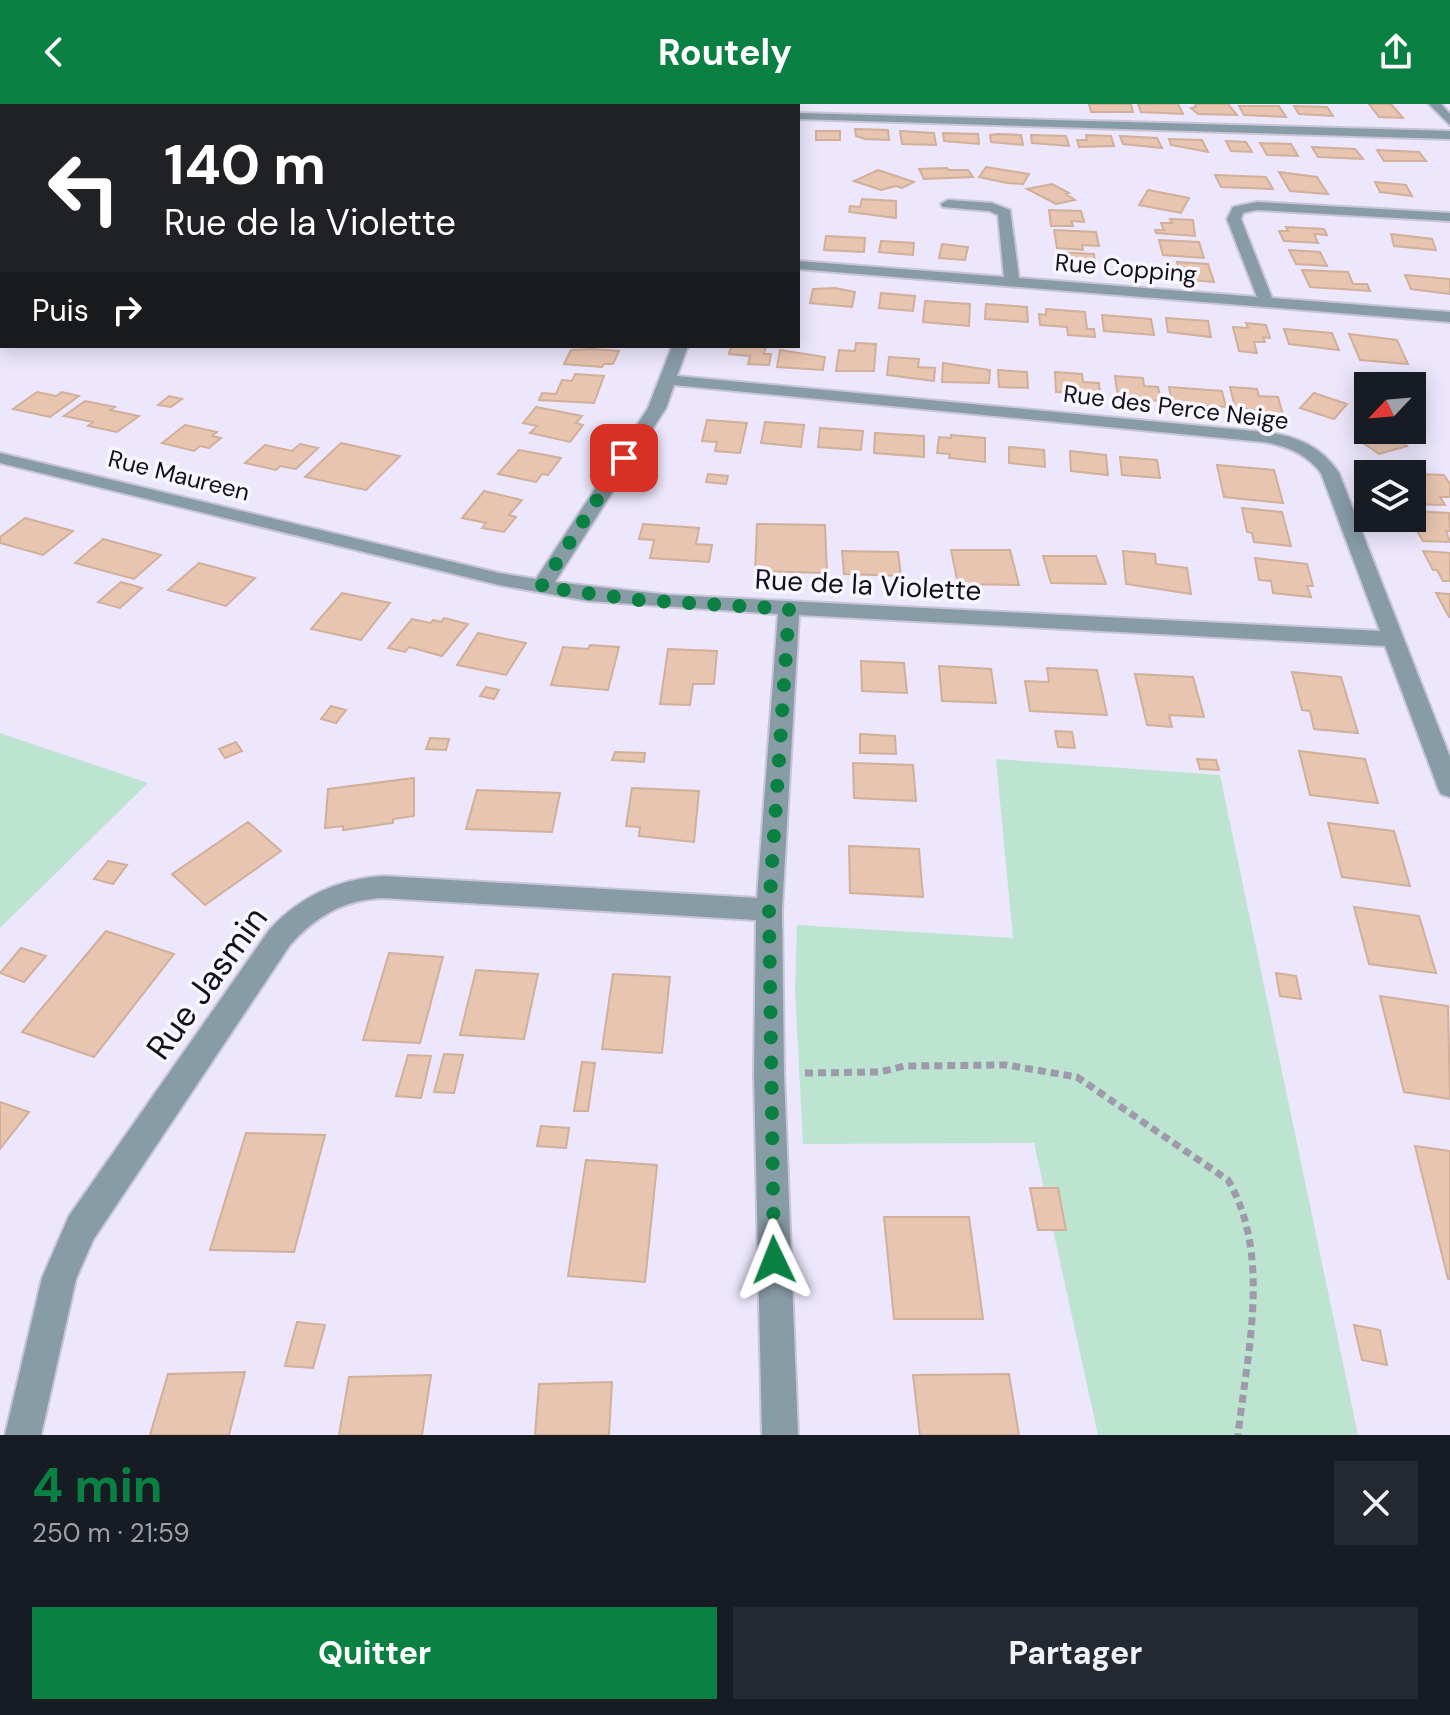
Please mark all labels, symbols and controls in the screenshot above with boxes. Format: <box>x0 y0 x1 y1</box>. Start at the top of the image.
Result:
text: Routely <box>658 29 792 76</box>
icon: back <box>32 30 76 74</box>
icon: share <box>1374 30 1418 74</box>
text: 140 m <box>164 128 326 201</box>
icon: left <box>32 136 136 240</box>
text: Rue de la Violette <box>164 199 456 246</box>
street label: Rue Copping <box>1054 246 1198 290</box>
icon: right <box>105 288 149 332</box>
text: Puis <box>32 291 89 330</box>
north arrow <box>1354 372 1426 444</box>
map controls <box>1354 372 1426 532</box>
street label: Rue des Perce Neige <box>1062 378 1290 436</box>
pin <box>590 424 658 492</box>
icon: arrive <box>602 436 646 480</box>
street label: Rue Maureen <box>105 442 253 508</box>
button: layers <box>1354 460 1426 532</box>
street label: Rue de la Violette <box>754 561 982 609</box>
street label: Rue Jasmin <box>136 898 278 1068</box>
position arrow <box>732 1218 816 1302</box>
text: 4 min <box>32 1454 162 1517</box>
button: close <box>1334 1461 1418 1545</box>
text: 250 m · 21:59 <box>32 1516 189 1550</box>
button: Quitter <box>32 1607 717 1699</box>
button: Partager <box>733 1607 1418 1699</box>

